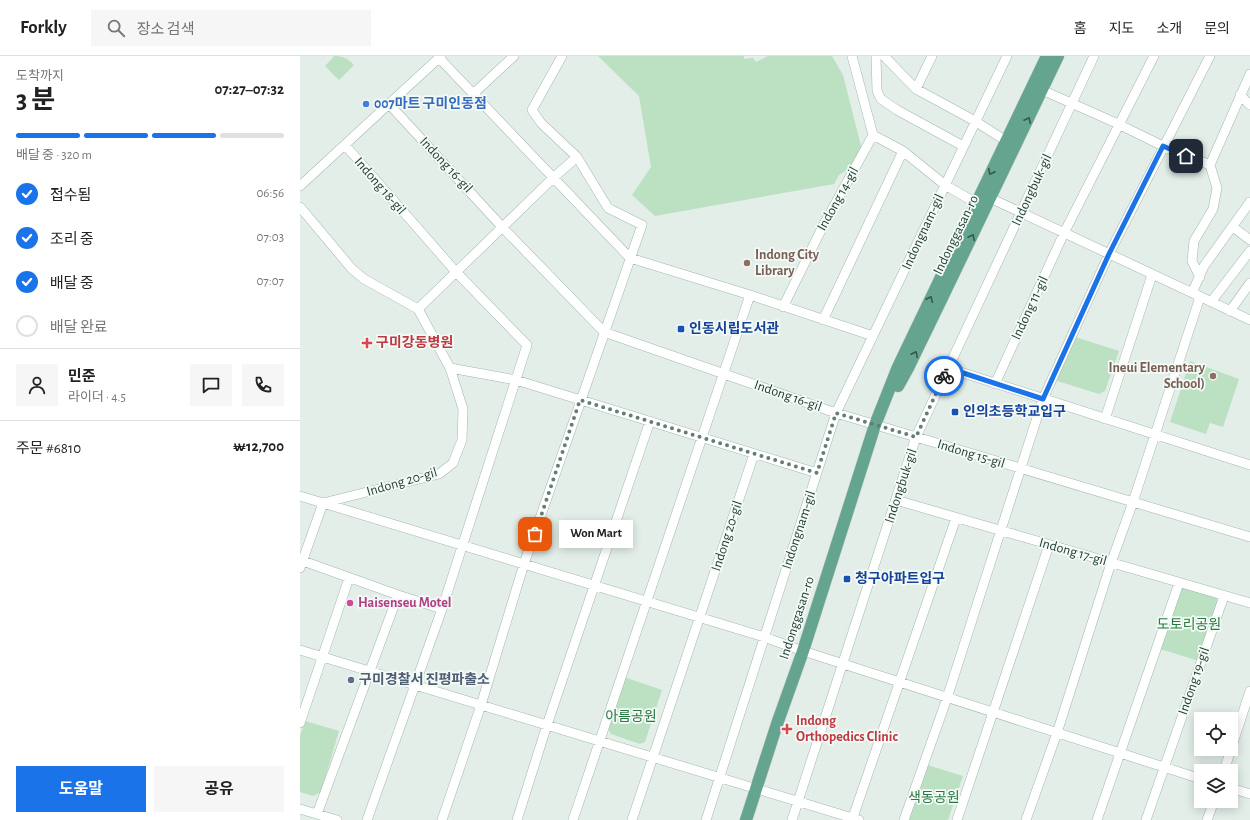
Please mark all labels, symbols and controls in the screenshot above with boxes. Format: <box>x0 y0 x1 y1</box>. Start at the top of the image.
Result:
search box <box>91 10 371 46</box>
icon: search <box>105 17 127 39</box>
text: Forkly <box>20 18 67 37</box>
text: 장소 검색 <box>137 22 194 37</box>
text: 홈 <box>1074 22 1087 36</box>
text: 지도 <box>1109 22 1134 36</box>
text: 소개 <box>1156 22 1182 36</box>
text: 문의 <box>1204 22 1230 36</box>
text: 도착까지 <box>16 70 64 83</box>
text: 07:27–07:32 <box>215 82 284 97</box>
text: 3 분 <box>16 87 55 113</box>
place label: 007마트 구미인동점 <box>374 96 487 111</box>
marker: 007마트 구미인동점 <box>361 99 371 109</box>
one-way arrow <box>1023 117 1031 124</box>
street label: Indong 16-gil <box>417 134 475 196</box>
pin <box>1169 139 1203 173</box>
icon: home <box>1175 145 1197 167</box>
text: 배달 중 · 320 m <box>16 149 92 162</box>
street label: Indongbuk-gil <box>1009 152 1055 228</box>
street label: Indong 18-gil <box>352 155 408 217</box>
street label: Indong 14-gil <box>815 165 861 233</box>
one-way arrow <box>988 167 996 175</box>
icon: check <box>16 183 38 205</box>
text: 06:56 <box>257 187 284 200</box>
text: 접수됨 <box>50 188 91 203</box>
street label: Indongnam-gil <box>899 192 947 272</box>
street label: Indonggasan-ro <box>931 193 981 277</box>
icon: check <box>16 227 38 249</box>
text: 07:03 <box>257 231 284 244</box>
text: 조리 중 <box>50 232 94 247</box>
one-way arrow <box>967 234 974 241</box>
place label: Indong City Library <box>755 248 820 278</box>
marker: Indong City Library <box>742 258 752 268</box>
icon: check <box>16 271 38 293</box>
street label: Indong 11-gil <box>1009 274 1051 342</box>
text: 07:07 <box>256 275 284 288</box>
text: 배달 중 <box>50 276 94 291</box>
one-way arrow <box>925 296 933 304</box>
text: 배달 완료 <box>50 320 108 335</box>
place label: 인동시립도서관 <box>689 321 779 336</box>
marker: 인동시립도서관 <box>676 324 686 334</box>
place label: 구미강동병원 <box>376 335 453 350</box>
marker: 구미강동병원 <box>361 337 373 349</box>
one-way arrow <box>910 351 918 358</box>
courier <box>924 356 964 396</box>
place label: Ineui Elementary School) <box>1108 361 1206 391</box>
button: person <box>16 364 58 406</box>
button: chat <box>190 364 232 406</box>
button: phone <box>242 364 284 406</box>
icon: bike <box>933 365 955 387</box>
text: 민준 <box>68 369 96 384</box>
marker: Ineui Elementary School) <box>1208 371 1218 381</box>
street label: Indong 16-gil <box>752 378 824 414</box>
text: 라이더 · 4.5 <box>68 391 126 404</box>
place label: 인의초등학교입구 <box>963 403 1066 419</box>
marker: 인의초등학교입구 <box>950 407 960 417</box>
street label: Indong 15-gil <box>936 437 1006 471</box>
text: ₩12,700 <box>233 439 284 454</box>
text: 주문 #6810 <box>16 441 81 456</box>
street label: Indongbuk-gil <box>882 447 920 525</box>
street label: Indong 20-gil <box>365 465 439 499</box>
street label: Indongnam-gil <box>780 489 818 571</box>
street label: Indong 20-gil <box>709 499 745 573</box>
pin <box>518 517 552 551</box>
callout: Won Mart <box>559 520 633 548</box>
icon: bag <box>524 523 546 545</box>
text: Won Mart <box>570 527 622 540</box>
street label: Indong 17-gil <box>1038 536 1108 568</box>
place label: 청구아파트입구 <box>855 571 945 586</box>
marker: 청구아파트입구 <box>842 574 852 584</box>
street label: Indonggasan-ro <box>777 575 817 661</box>
place label: Haisenseu Motel <box>358 596 451 610</box>
marker: Haisenseu Motel <box>345 598 355 608</box>
park label: 도토리공원 <box>1157 617 1221 632</box>
street label: Indong 19-gil <box>1176 645 1212 717</box>
place label: 구미경찰서 진평파출소 <box>359 672 490 687</box>
marker: 구미경찰서 진평파출소 <box>346 675 356 685</box>
park label: 아름공원 <box>605 709 657 724</box>
map controls <box>1194 712 1238 808</box>
button: locate <box>1194 712 1238 756</box>
place label: Indong Orthopedics Clinic <box>796 714 898 744</box>
marker: Indong Orthopedics Clinic <box>781 723 793 735</box>
button: layers <box>1194 764 1238 808</box>
button: 도움말 <box>16 766 146 812</box>
button: 공유 <box>154 766 284 812</box>
park label: 색동공원 <box>908 790 960 805</box>

